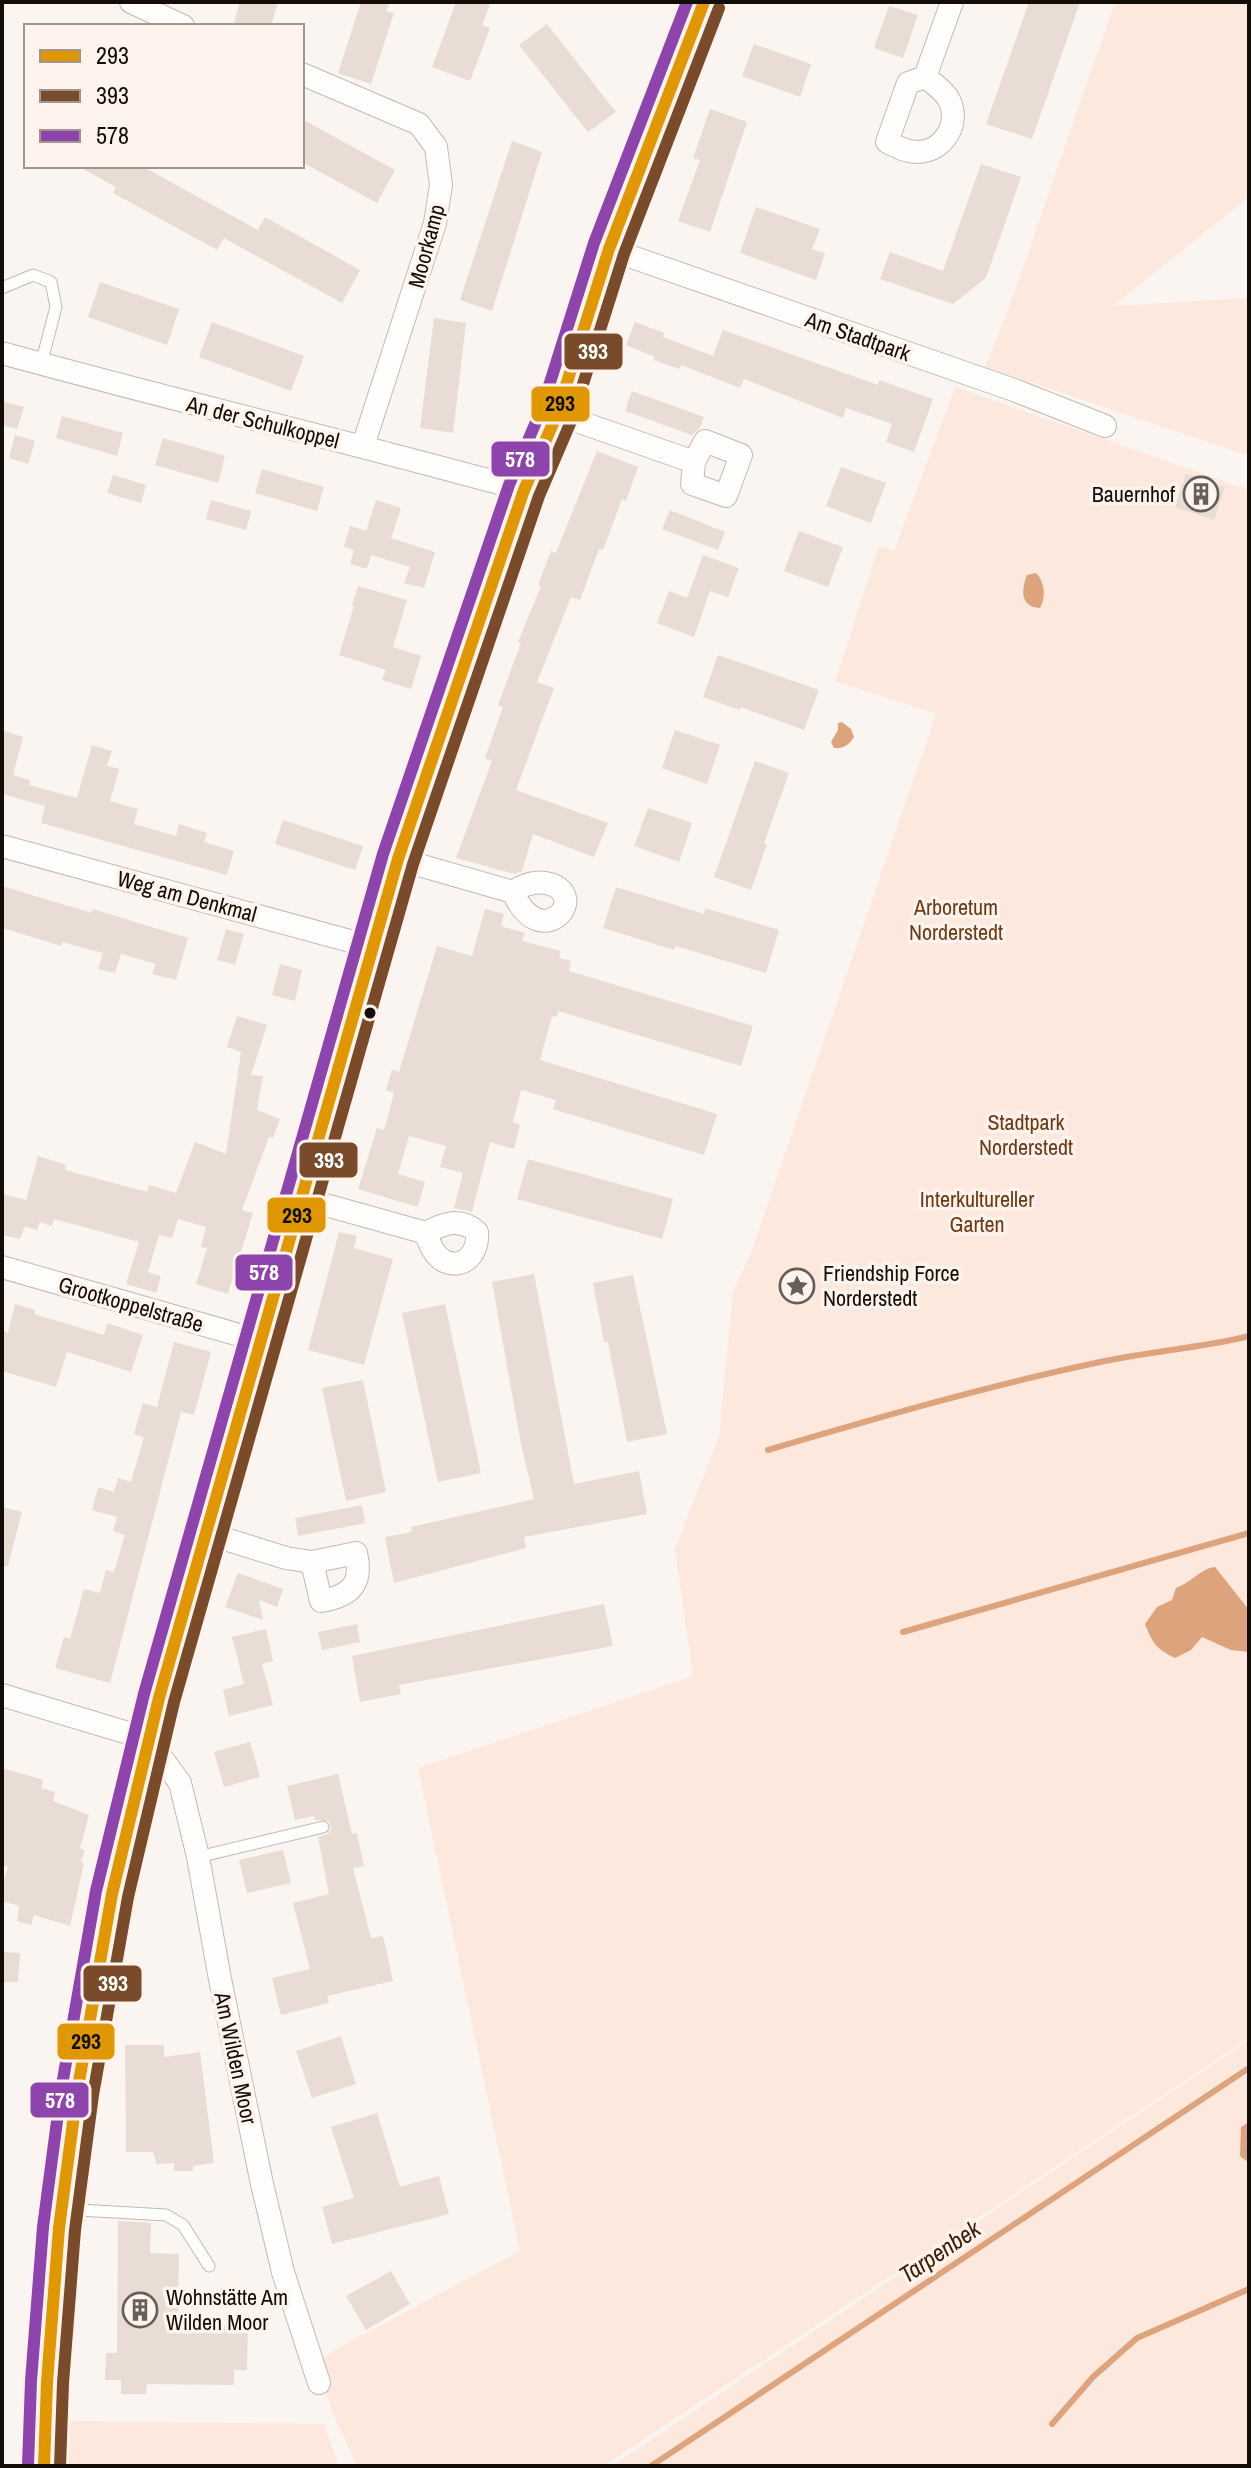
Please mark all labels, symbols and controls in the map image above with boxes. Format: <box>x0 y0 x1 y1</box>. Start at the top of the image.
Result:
legend <box>24 24 304 168</box>
text: 293 <box>96 39 129 71</box>
text: 393 <box>96 79 129 111</box>
text: 578 <box>96 119 129 151</box>
street label: Moorkamp <box>400 201 452 291</box>
street label: Am Stadtpark <box>800 304 915 368</box>
line badge: 393 <box>563 332 624 371</box>
text: 393 <box>578 336 608 366</box>
line badge: 293 <box>530 385 591 423</box>
street label: An der Schulkoppel <box>182 388 343 455</box>
text: 293 <box>545 388 575 418</box>
line badge: 578 <box>490 440 551 478</box>
text: 578 <box>505 444 535 474</box>
building icon: Bauernhof <box>1182 475 1220 513</box>
place label: Bauernhof <box>1092 479 1176 509</box>
street label: Weg am Denkmal <box>114 863 260 929</box>
park label: Arboretum Norderstedt <box>909 892 1003 947</box>
unlabelled marker <box>362 1005 378 1021</box>
park label: Stadtpark Norderstedt <box>979 1107 1073 1162</box>
line badge: 393 <box>298 1141 359 1179</box>
text: 393 <box>314 1145 344 1175</box>
park label: Interkultureller Garten <box>920 1184 1034 1239</box>
line badge: 293 <box>266 1196 327 1234</box>
text: 293 <box>282 1200 312 1230</box>
line badge: 578 <box>234 1253 294 1292</box>
text: 578 <box>249 1257 279 1287</box>
place label: Friendship Force Norderstedt <box>823 1258 960 1313</box>
place icon: Friendship Force Norderstedt <box>778 1267 816 1305</box>
street label: Grootkoppelstraße <box>55 1269 207 1339</box>
line badge: 393 <box>82 1964 143 2003</box>
text: 393 <box>98 1968 128 1998</box>
street label: Am Wilden Moor <box>207 1988 265 2127</box>
line badge: 293 <box>56 2022 116 2061</box>
text: 293 <box>71 2026 101 2056</box>
line badge: 578 <box>29 2081 90 2119</box>
text: 578 <box>45 2085 75 2115</box>
water label: Tarpenbek <box>893 2212 987 2290</box>
place label: Wohnstätte Am Wilden Moor <box>166 2282 288 2337</box>
building icon: Wohnstätte Am Wilden Moor <box>121 2291 159 2329</box>

